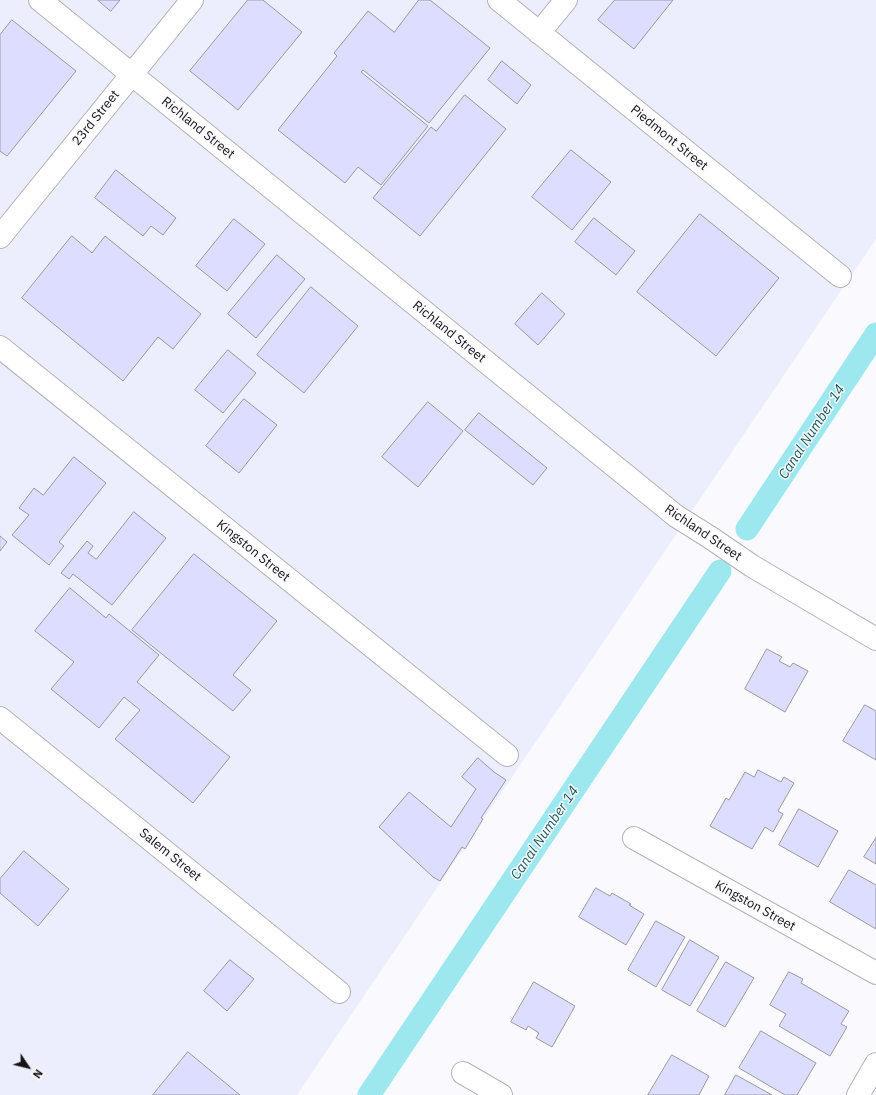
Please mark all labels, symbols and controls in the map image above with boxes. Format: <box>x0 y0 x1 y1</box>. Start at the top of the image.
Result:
street label: 23rd Street <box>69 87 123 149</box>
street label: Richland Street <box>158 94 238 162</box>
street label: Piedmont Street <box>627 102 711 174</box>
street label: Richland Street <box>409 298 489 366</box>
water label: Canal Number 14 <box>775 382 849 482</box>
street label: Richland Street <box>661 501 745 565</box>
street label: Kingston Street <box>213 517 293 585</box>
water label: Canal Number 14 <box>508 783 582 883</box>
street label: Salem Street <box>136 825 204 885</box>
street label: Kingston Street <box>712 877 798 935</box>
north arrow <box>8 1047 48 1087</box>
text: N <box>30 1067 46 1081</box>

